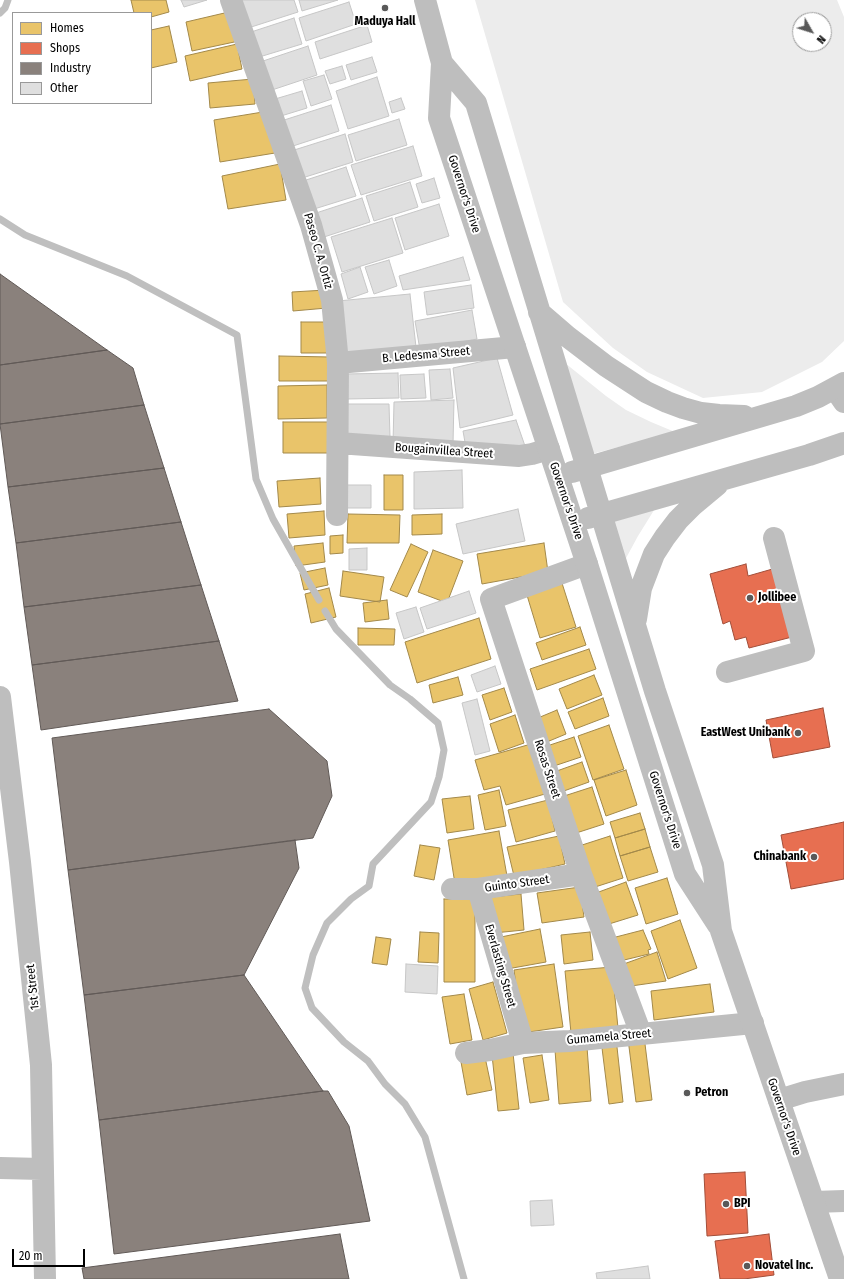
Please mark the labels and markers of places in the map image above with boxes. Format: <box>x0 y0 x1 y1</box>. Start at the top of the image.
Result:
marker: Maduya Hall <box>380 3 390 13</box>
place label: Maduya Hall <box>355 15 415 29</box>
place label: Jollibee <box>758 591 796 605</box>
marker: Jollibee <box>745 593 755 603</box>
place label: EastWest Unibank <box>701 726 790 740</box>
marker: EastWest Unibank <box>793 728 803 738</box>
place label: Chinabank <box>753 850 806 864</box>
marker: Chinabank <box>809 852 819 862</box>
place label: Petron <box>695 1086 728 1100</box>
marker: Petron <box>682 1088 692 1098</box>
place label: BPI <box>734 1197 750 1211</box>
marker: BPI <box>721 1199 731 1209</box>
place label: Novatel Inc. <box>755 1259 813 1273</box>
marker: Novatel Inc. <box>742 1261 752 1271</box>

